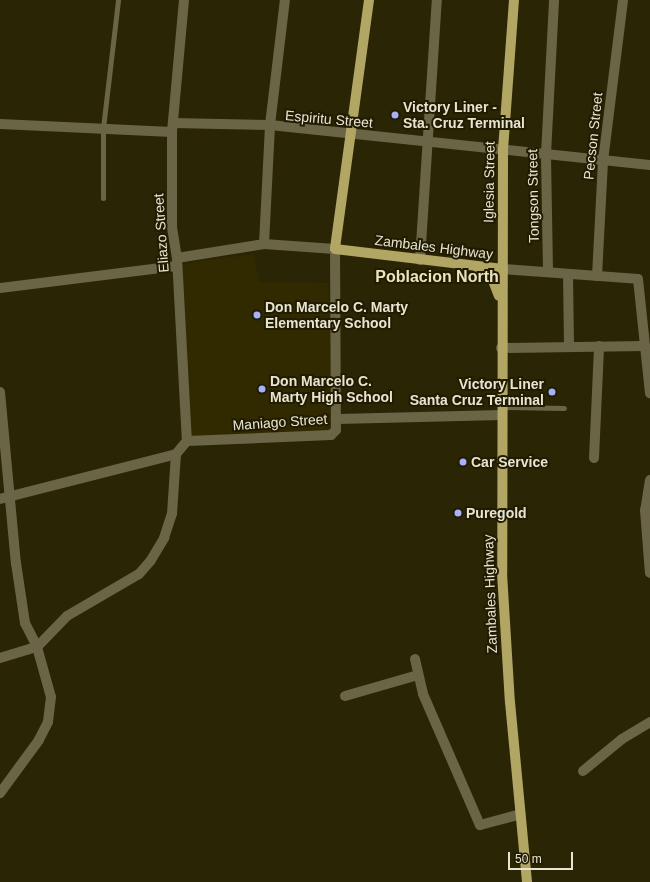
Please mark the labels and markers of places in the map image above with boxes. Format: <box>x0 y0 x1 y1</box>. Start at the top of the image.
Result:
place label: Victory Liner - Sta. Cruz Terminal <box>403 99 525 132</box>
marker: Victory Liner - Sta. Cruz Terminal <box>390 110 400 120</box>
place label: Don Marcelo C. Marty Elementary School <box>265 299 408 332</box>
marker: Don Marcelo C. Marty Elementary School <box>252 310 262 320</box>
place label: Don Marcelo C. Marty High School <box>270 373 393 406</box>
place label: Victory Liner Santa Cruz Terminal <box>410 376 544 408</box>
marker: Don Marcelo C. Marty High School <box>257 384 267 394</box>
marker: Victory Liner Santa Cruz Terminal <box>547 387 557 397</box>
place label: Car Service <box>471 454 548 470</box>
marker: Car Service <box>458 457 468 467</box>
place label: Puregold <box>466 505 527 521</box>
marker: Puregold <box>453 508 463 518</box>

